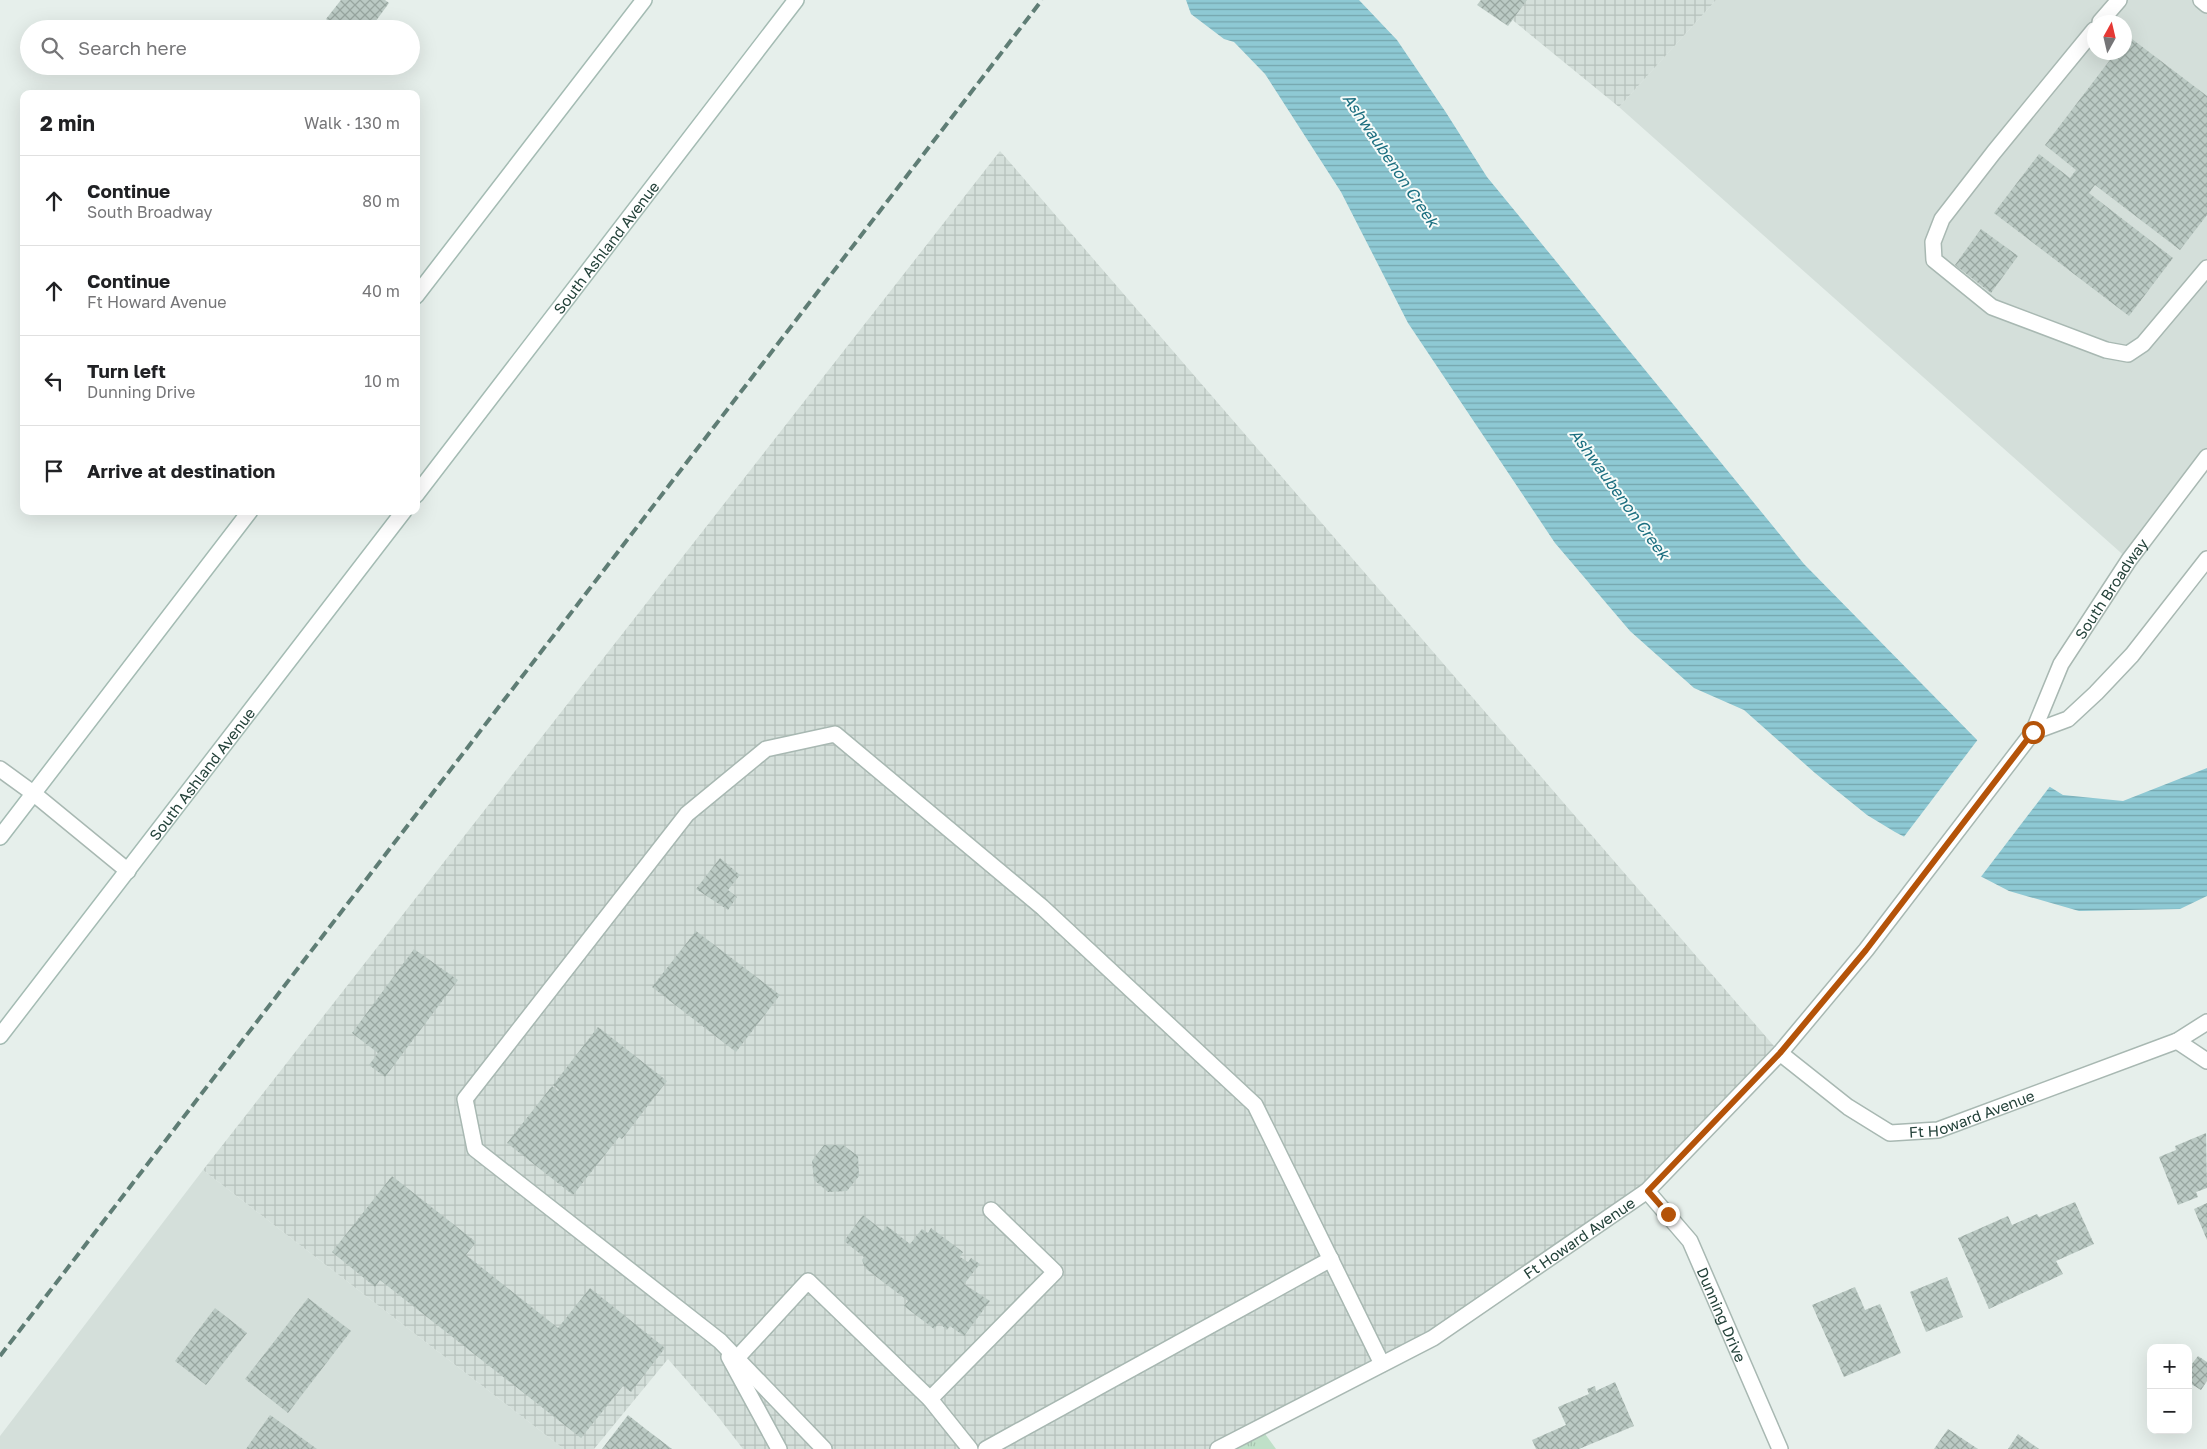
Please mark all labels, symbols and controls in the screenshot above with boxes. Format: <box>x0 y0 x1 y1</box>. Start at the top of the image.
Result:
north arrow <box>2087 15 2132 60</box>
search box <box>20 20 420 75</box>
icon: search <box>38 34 66 62</box>
text: Search here <box>78 36 187 59</box>
water label: Ashwaubenon Creek <box>1339 89 1444 232</box>
text: 2 min <box>40 110 95 136</box>
text: Walk · 130 m <box>304 113 400 133</box>
street label: South Ashland Avenue <box>549 177 663 317</box>
text: Continue <box>87 179 170 202</box>
icon: ahead <box>40 187 68 215</box>
text: 80 m <box>362 191 400 211</box>
text: South Broadway <box>87 202 212 222</box>
text: Continue <box>87 269 170 292</box>
icon: ahead <box>40 277 68 305</box>
text: 40 m <box>362 281 400 301</box>
text: Ft Howard Avenue <box>87 292 227 312</box>
text: Turn left <box>87 359 166 382</box>
icon: left <box>40 367 68 395</box>
text: 10 m <box>364 371 400 391</box>
text: Dunning Drive <box>87 382 195 402</box>
water label: Ashwaubenon Creek <box>1566 425 1675 565</box>
icon: arrive <box>40 457 68 485</box>
text: Arrive at destination <box>87 459 275 482</box>
street label: South Broadway <box>2071 534 2152 642</box>
street label: South Ashland Avenue <box>145 704 259 844</box>
route start <box>2022 721 2045 744</box>
street label: Ft Howard Avenue <box>1908 1086 2037 1141</box>
street label: Ft Howard Avenue <box>1520 1193 1638 1282</box>
route end <box>1657 1203 1680 1226</box>
street label: Dunning Drive <box>1693 1264 1750 1365</box>
map controls <box>2147 1344 2192 1434</box>
button: + <box>2147 1344 2192 1389</box>
button: − <box>2147 1389 2192 1434</box>

